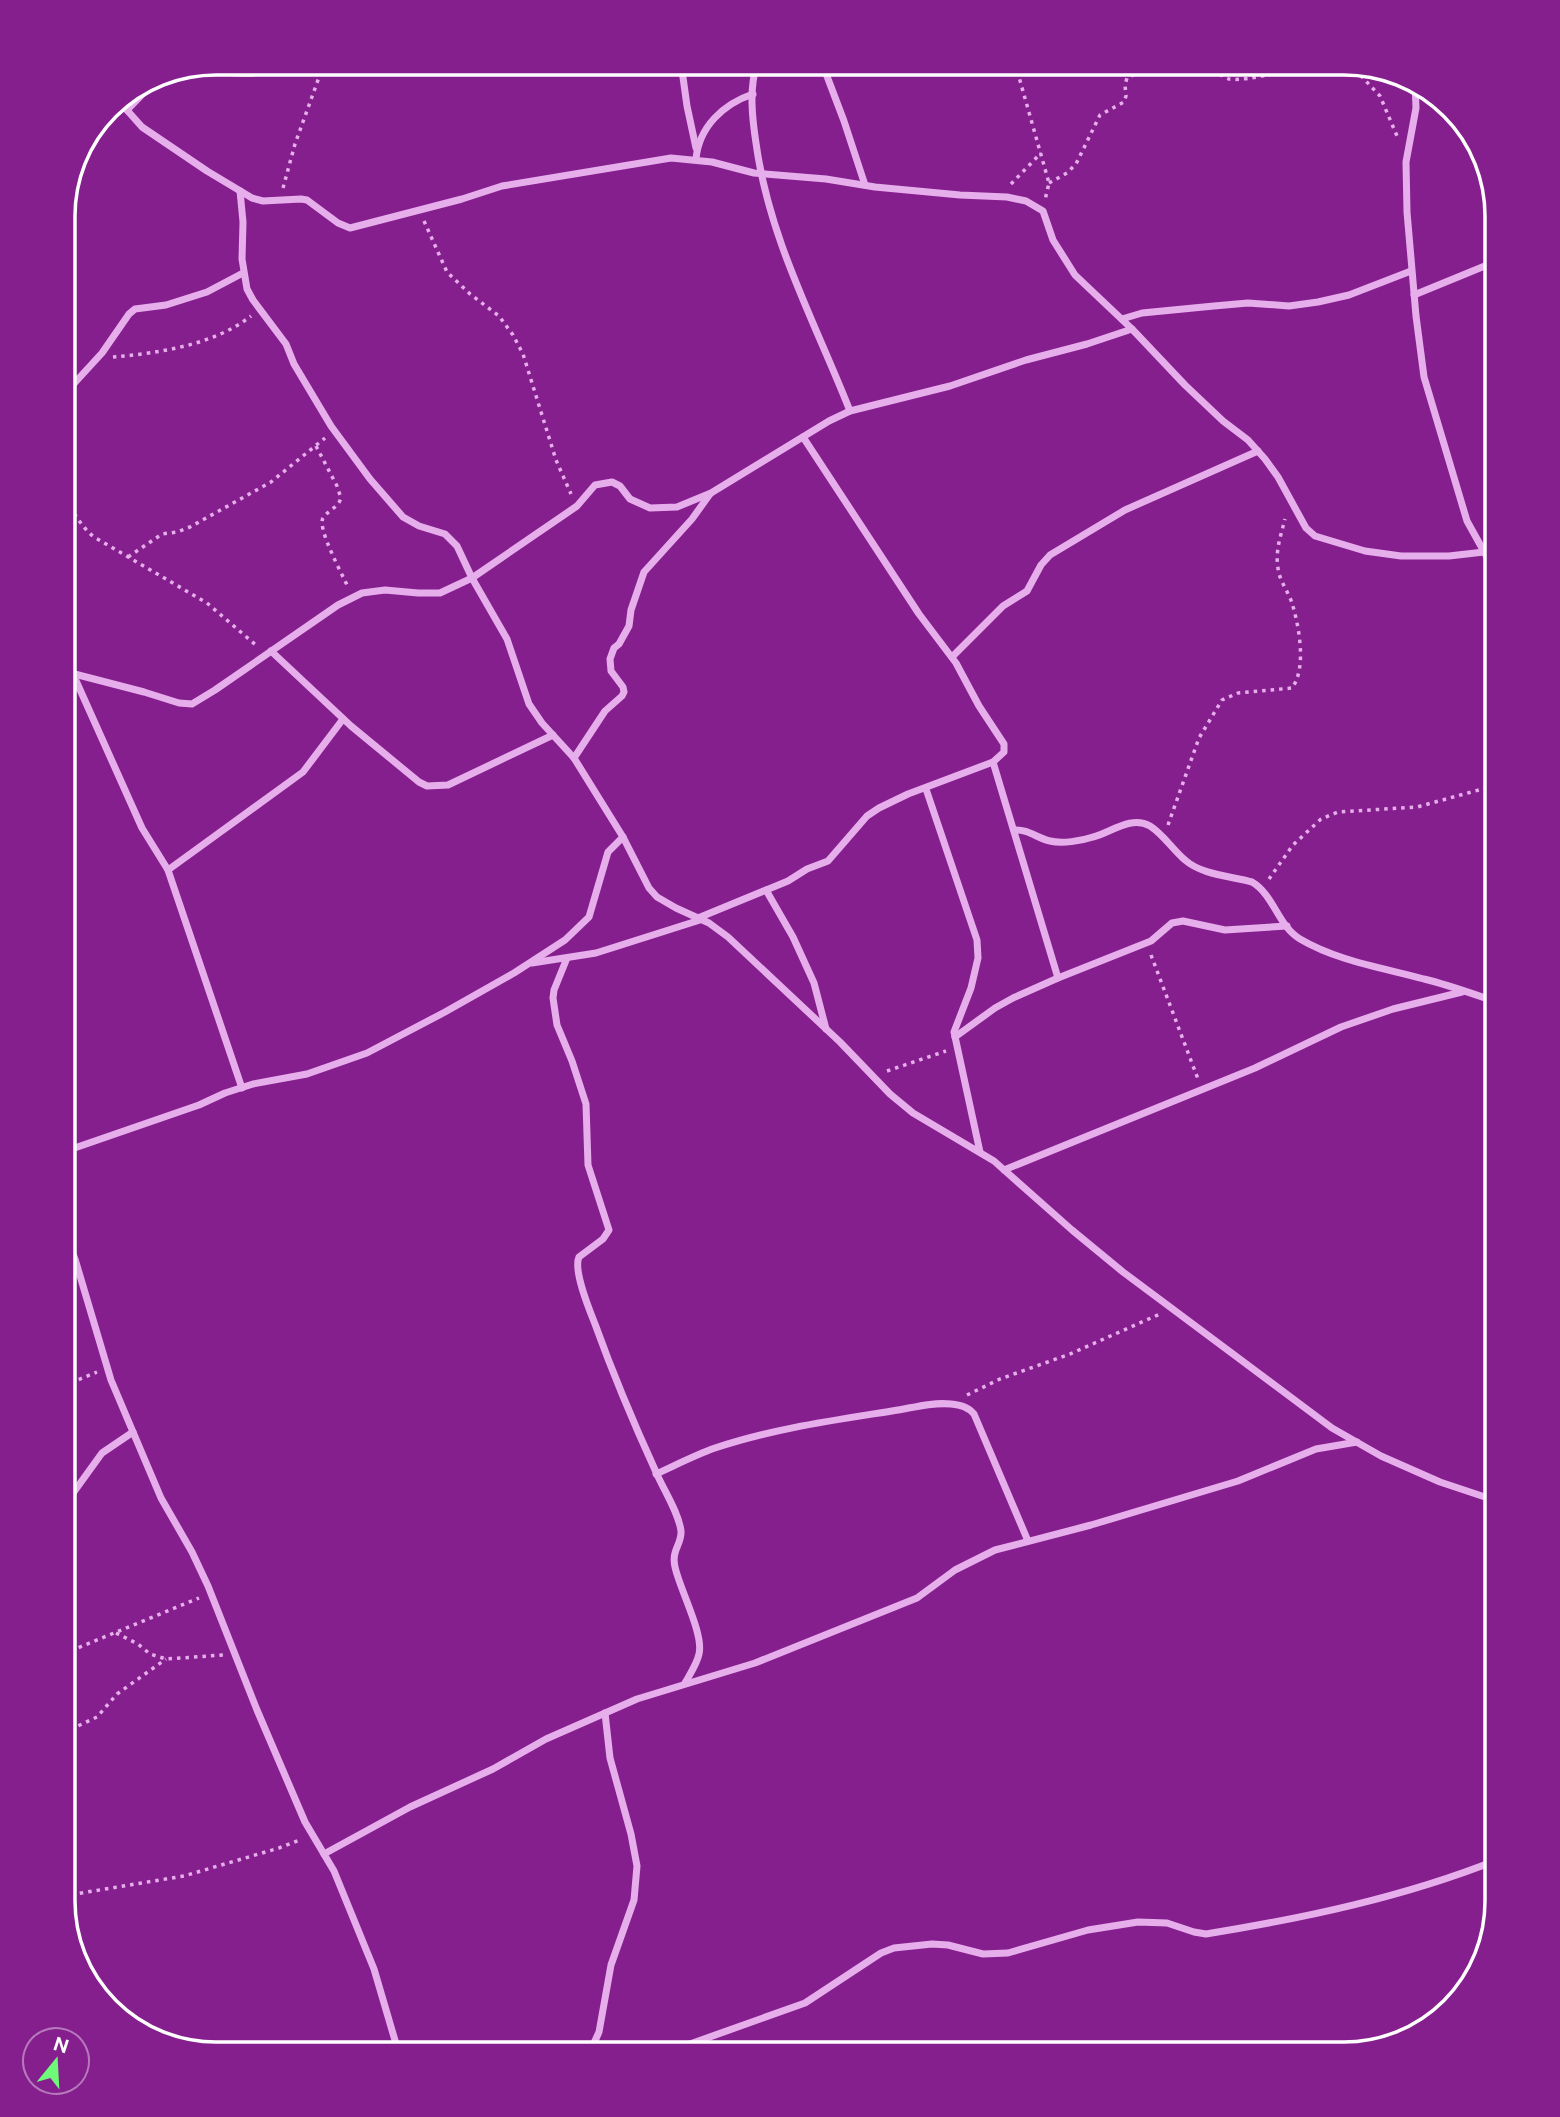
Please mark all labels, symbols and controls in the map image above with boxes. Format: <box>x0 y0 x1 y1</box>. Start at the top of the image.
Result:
north arrow <box>21 2026 91 2096</box>
text: N <box>51 2032 72 2058</box>

